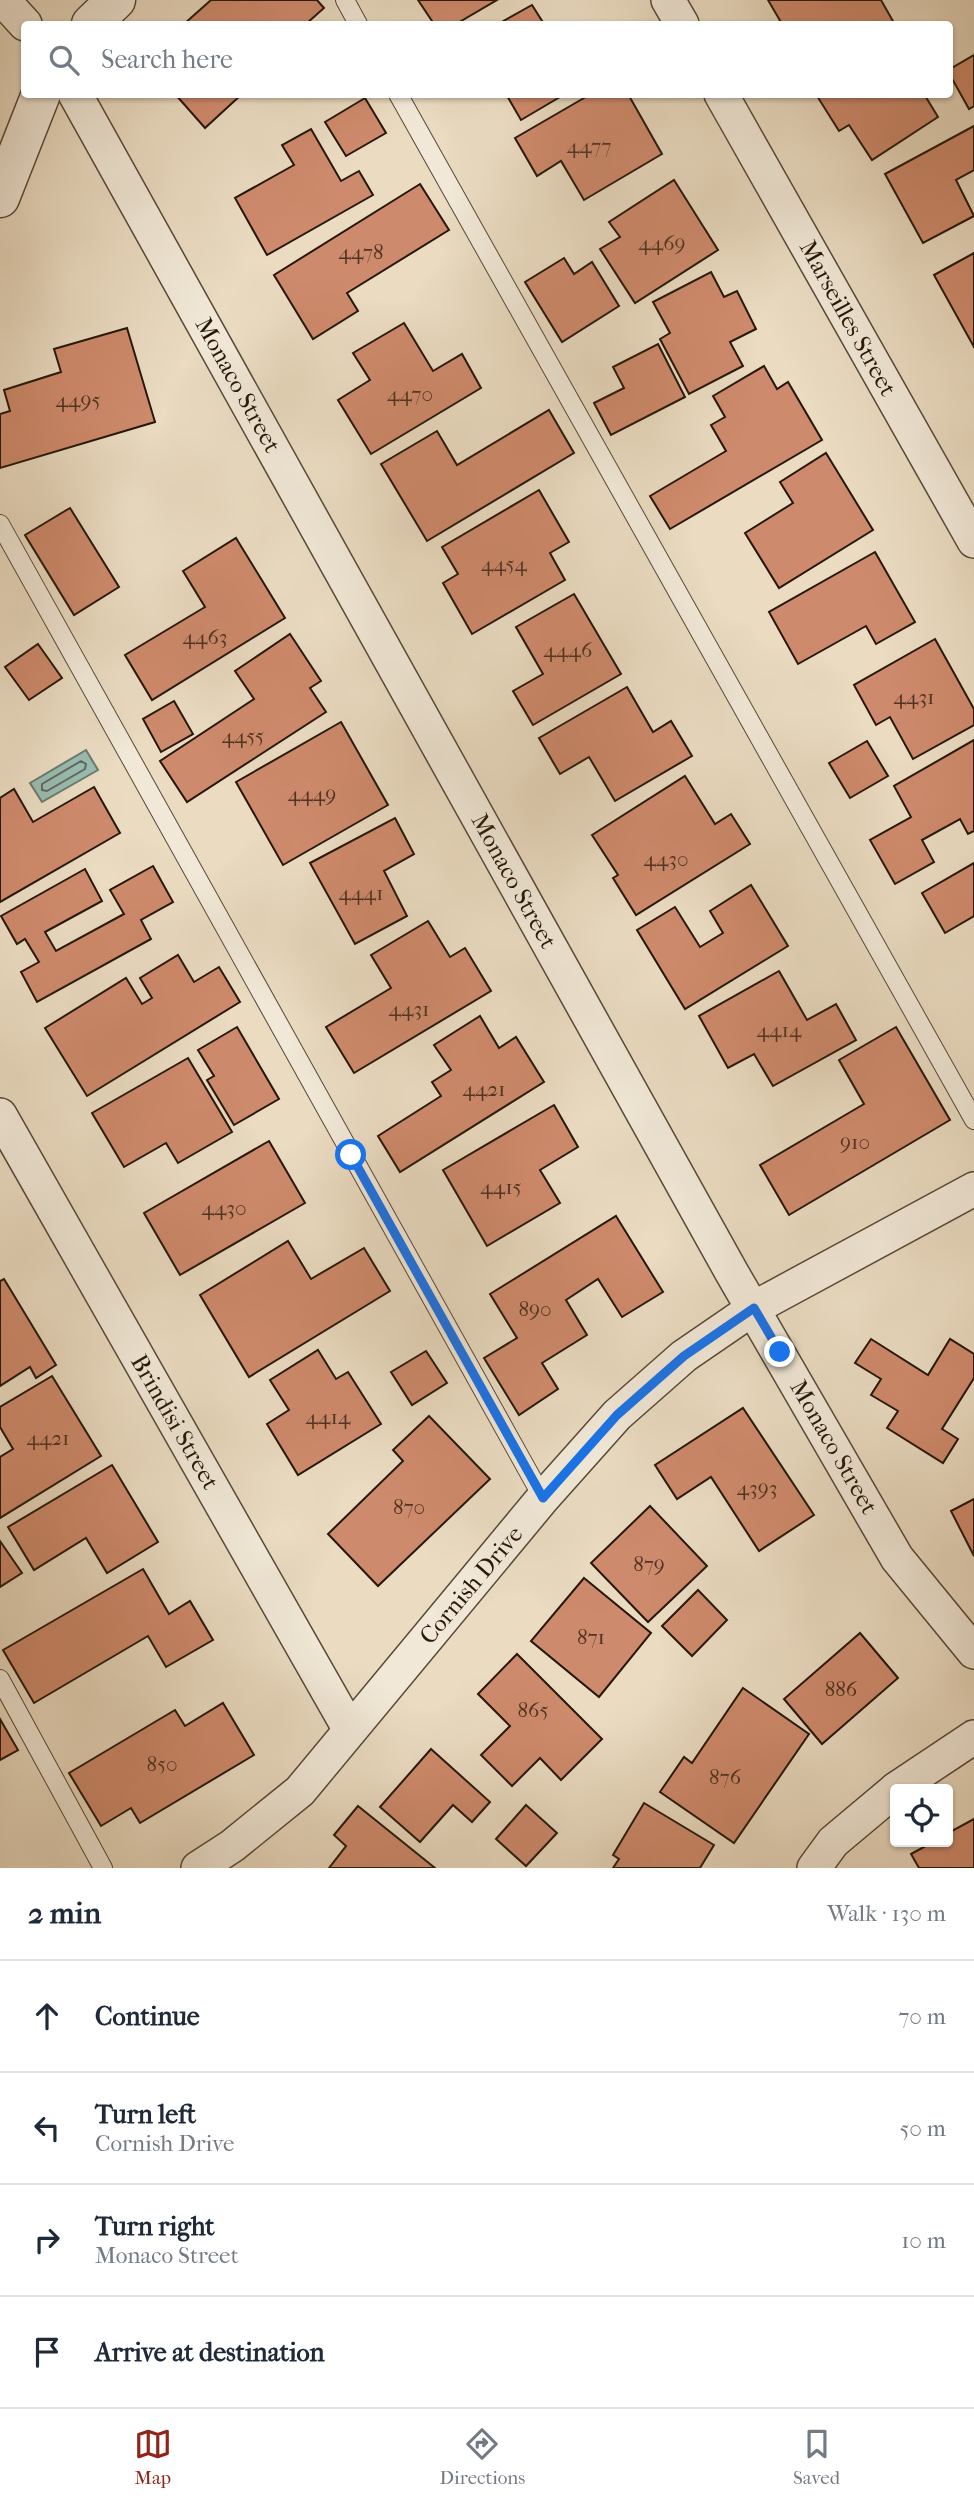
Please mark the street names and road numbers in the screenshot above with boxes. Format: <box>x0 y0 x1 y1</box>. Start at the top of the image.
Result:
street label: Marseilles Street <box>794 235 902 401</box>
street label: Monaco Street <box>189 313 287 458</box>
street label: Monaco Street <box>465 809 563 954</box>
street label: Brindisi Street <box>125 1349 225 1495</box>
street label: Monaco Street <box>784 1375 884 1519</box>
street label: Cornish Drive <box>414 1520 529 1650</box>

